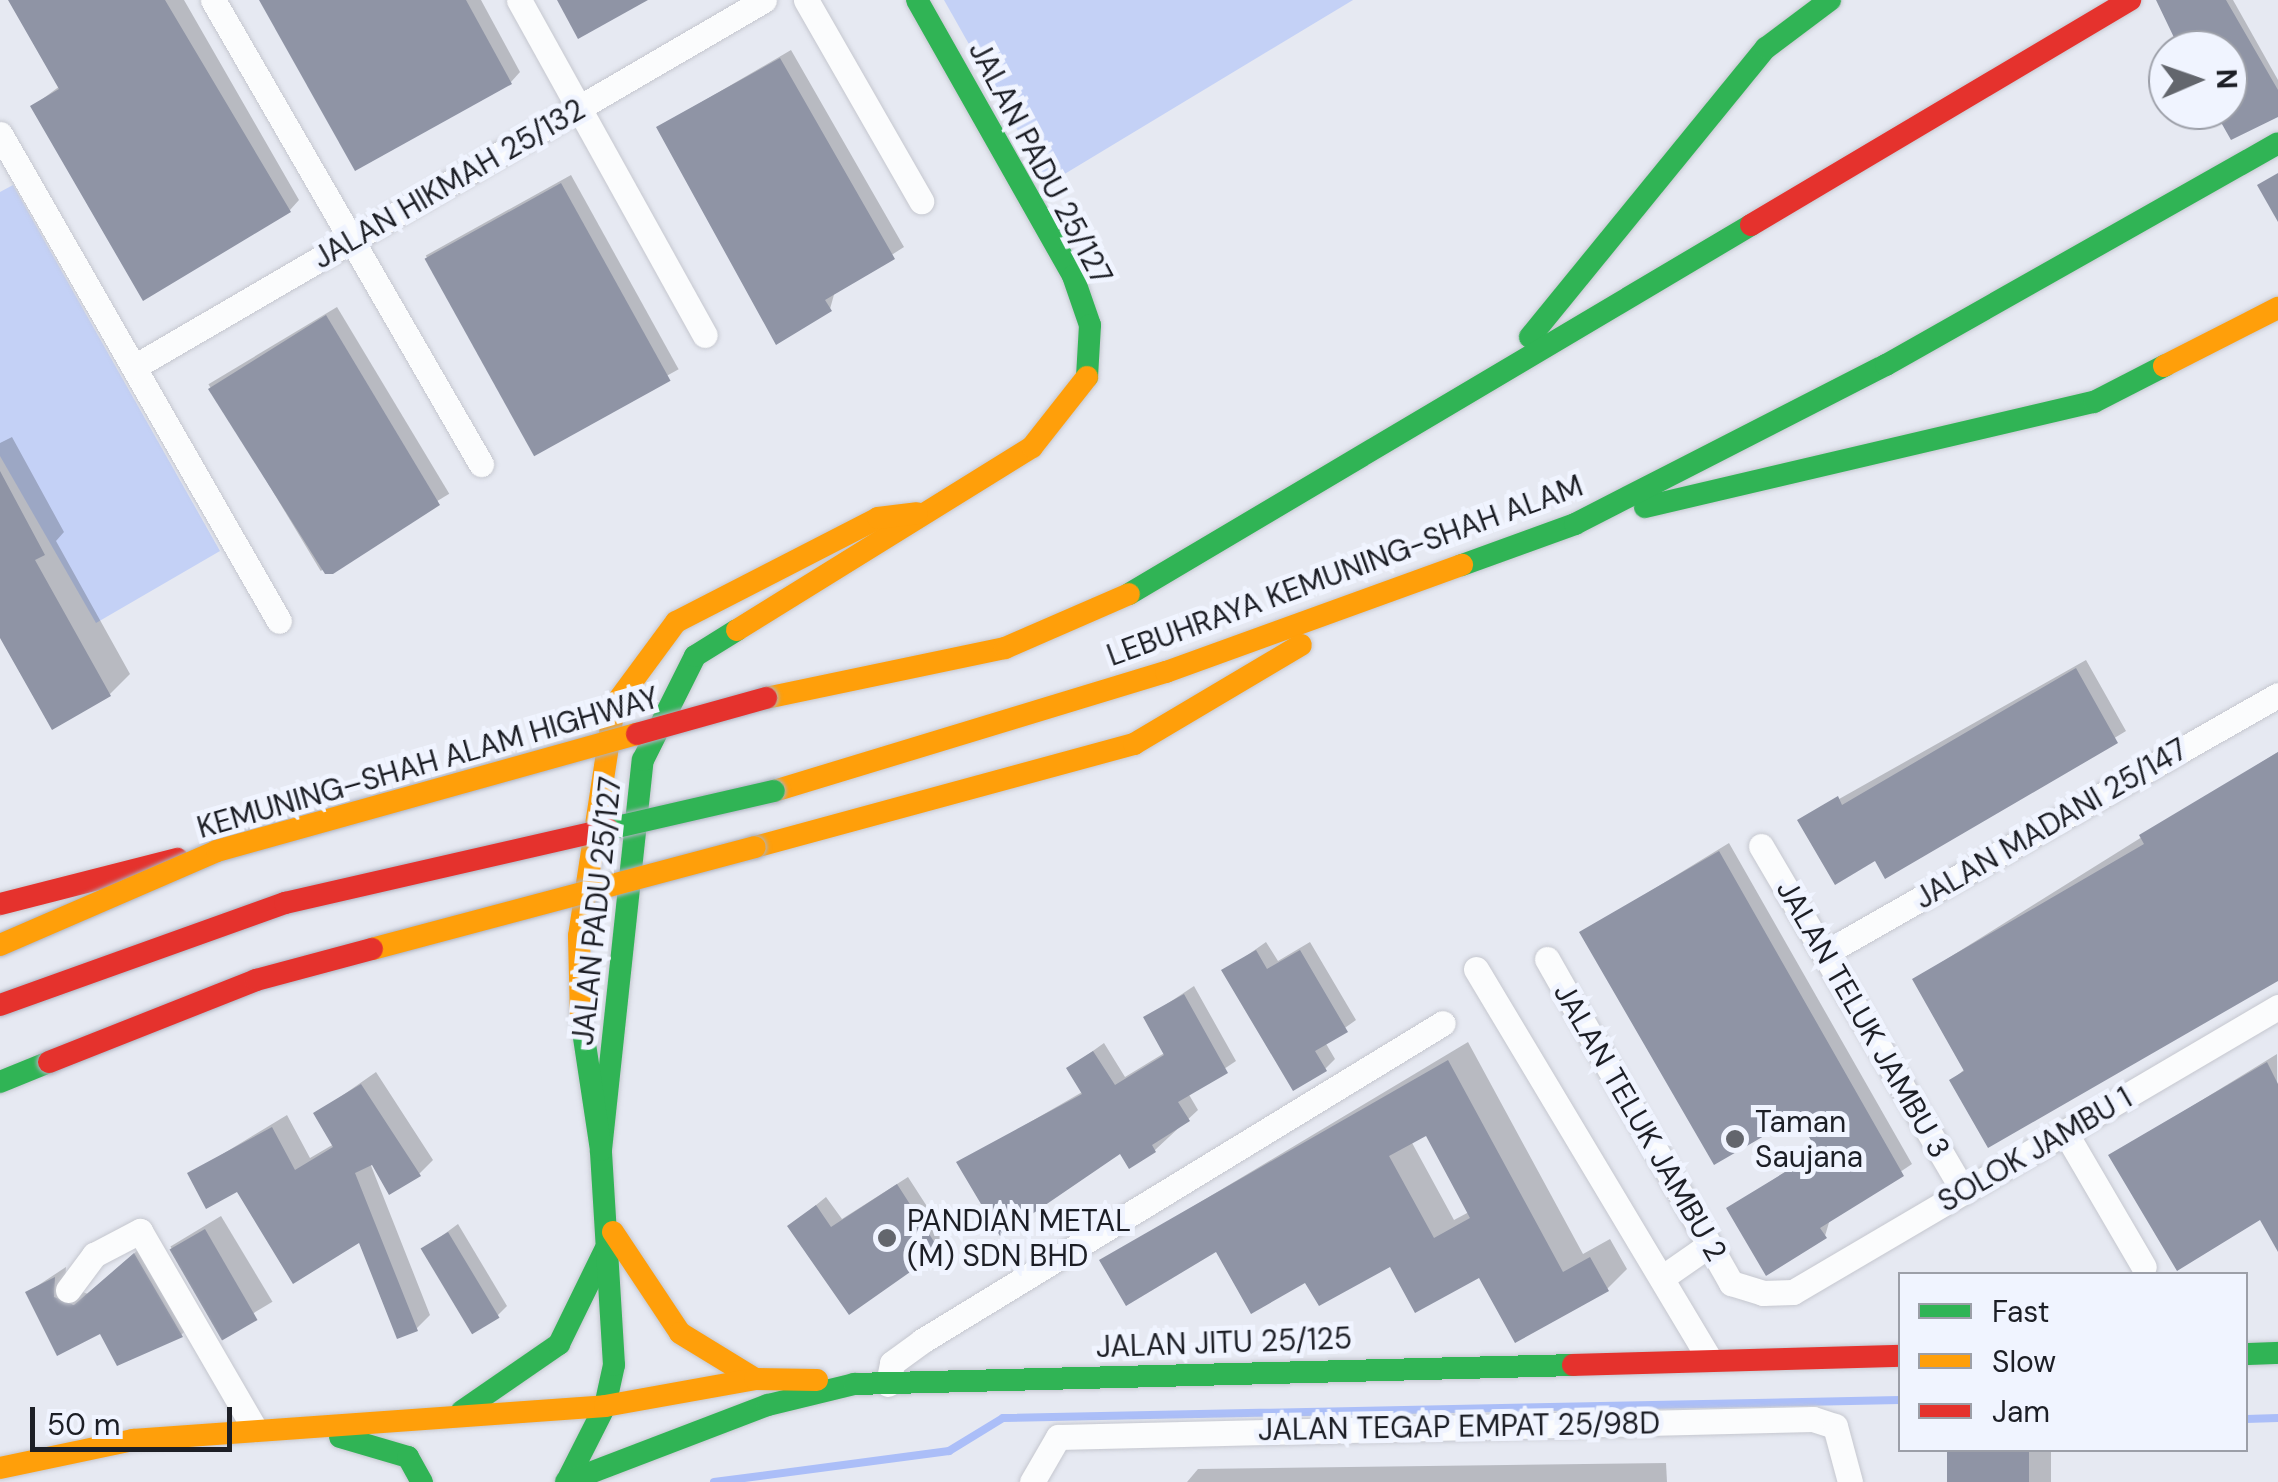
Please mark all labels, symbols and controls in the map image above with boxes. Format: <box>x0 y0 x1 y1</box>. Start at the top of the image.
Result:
north arrow <box>2148 30 2248 130</box>
street label: JALAN PADU 25/127 <box>961 35 1119 291</box>
text: N <box>2208 68 2245 90</box>
street label: JALAN HIKMAH 25/132 <box>307 91 591 277</box>
street label: LEBUHRAYA KEMUNING-SHAH ALAM <box>1102 468 1588 674</box>
street label: KEMUNING–SHAH ALAM HIGHWAY <box>193 680 663 846</box>
street label: JALAN MADANI 25/147 <box>1908 731 2194 917</box>
street label: JALAN PADU 25/127 <box>565 775 629 1047</box>
street label: JALAN TELUK JAMBU 3 <box>1769 874 1957 1164</box>
street label: JALAN TELUK JAMBU 2 <box>1546 977 1734 1267</box>
street label: SOLOK JAMBU 1 <box>1932 1080 2138 1220</box>
place label: Taman Saujana <box>1755 1104 1863 1174</box>
marker: Taman Saujana <box>1724 1128 1746 1150</box>
place label: PANDIAN METAL (M) SDN BHD <box>907 1203 1131 1274</box>
marker: PANDIAN METAL (M) SDN BHD <box>876 1227 898 1249</box>
legend <box>1898 1272 2248 1452</box>
text: Fast <box>1992 1292 2050 1331</box>
street label: JALAN JITU 25/125 <box>1095 1321 1353 1365</box>
text: Slow <box>1992 1342 2056 1381</box>
scale bar <box>35 1387 238 1449</box>
text: Jam <box>1992 1392 2050 1431</box>
text: 50 m <box>47 1405 121 1444</box>
street label: JALAN TEGAP EMPAT 25/98D <box>1258 1405 1660 1449</box>

